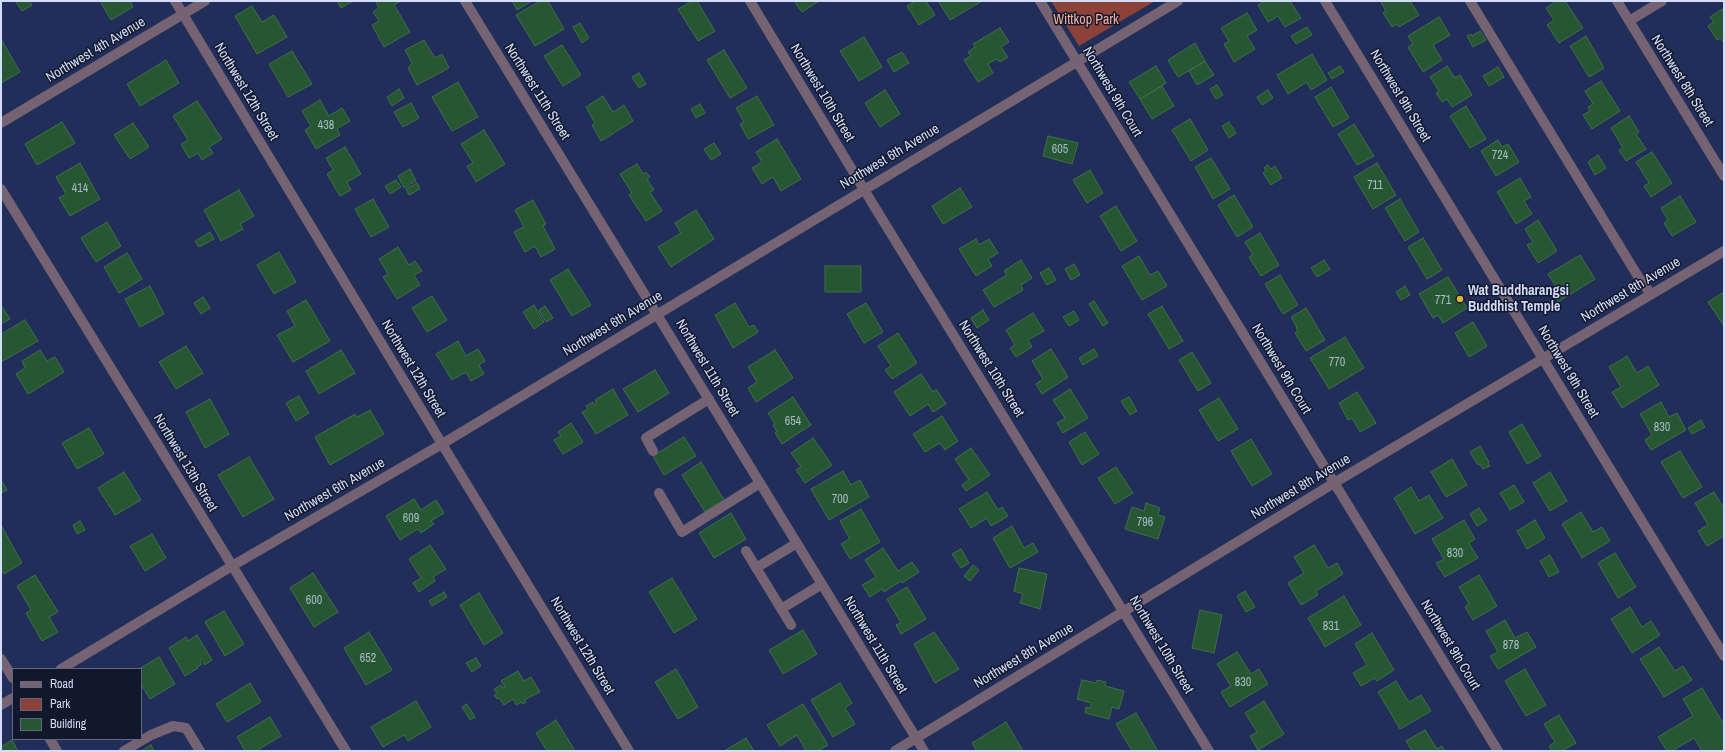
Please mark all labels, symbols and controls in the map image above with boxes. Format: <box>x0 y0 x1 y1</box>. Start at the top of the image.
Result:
park label: Wittkop Park <box>1053 12 1119 28</box>
street label: Northwest 4th Avenue <box>43 14 149 86</box>
street label: Northwest 8th Street <box>1647 32 1717 130</box>
street label: Northwest 12th Street <box>210 40 282 144</box>
street label: Northwest 11th Street <box>501 41 573 143</box>
street label: Northwest 10th Street <box>786 41 858 145</box>
street label: Northwest 9th Court <box>1079 44 1145 140</box>
street label: Northwest 9th Street <box>1366 47 1434 145</box>
house number: 438 <box>318 119 334 133</box>
street label: Northwest 6th Avenue <box>837 121 943 193</box>
house number: 605 <box>1052 143 1068 157</box>
house number: 724 <box>1492 149 1508 163</box>
house number: 711 <box>1367 179 1383 193</box>
house number: 414 <box>72 182 88 196</box>
street label: Northwest 8th Avenue <box>1578 254 1684 326</box>
place label: Wat Buddharangsi Buddhist Temple <box>1468 283 1569 316</box>
street label: Northwest 6th Avenue <box>560 288 666 360</box>
house number: 771 <box>1435 294 1451 308</box>
marker: Wat Buddharangsi Buddhist Temple <box>1455 294 1465 304</box>
street label: Northwest 11th Street <box>671 316 743 420</box>
street label: Northwest 12th Street <box>377 317 449 421</box>
street label: Northwest 10th Street <box>954 317 1028 421</box>
street label: Northwest 9th Court <box>1248 321 1314 417</box>
street label: Northwest 9th Street <box>1534 323 1602 421</box>
house number: 770 <box>1329 356 1345 370</box>
street label: Northwest 13th Street <box>149 411 221 515</box>
house number: 654 <box>785 415 801 429</box>
house number: 830 <box>1654 421 1670 435</box>
street label: Northwest 8th Avenue <box>1248 451 1354 523</box>
street label: Northwest 6th Avenue <box>282 455 388 525</box>
house number: 700 <box>832 493 848 507</box>
house number: 609 <box>403 512 419 526</box>
house number: 796 <box>1137 516 1153 530</box>
house number: 830 <box>1447 547 1463 561</box>
street label: Northwest 11th Street <box>839 593 911 697</box>
street label: Northwest 10th Street <box>1125 593 1197 697</box>
house number: 600 <box>306 594 322 608</box>
street label: Northwest 12th Street <box>546 594 618 698</box>
street label: Northwest 9th Court <box>1417 597 1483 693</box>
street label: Northwest 8th Avenue <box>971 620 1077 692</box>
house number: 831 <box>1323 620 1339 634</box>
house number: 878 <box>1503 639 1519 653</box>
house number: 652 <box>360 652 376 666</box>
legend <box>12 668 142 740</box>
text: Road <box>50 676 74 692</box>
house number: 830 <box>1235 676 1251 690</box>
text: Park <box>50 696 70 712</box>
text: Building <box>50 716 86 732</box>

